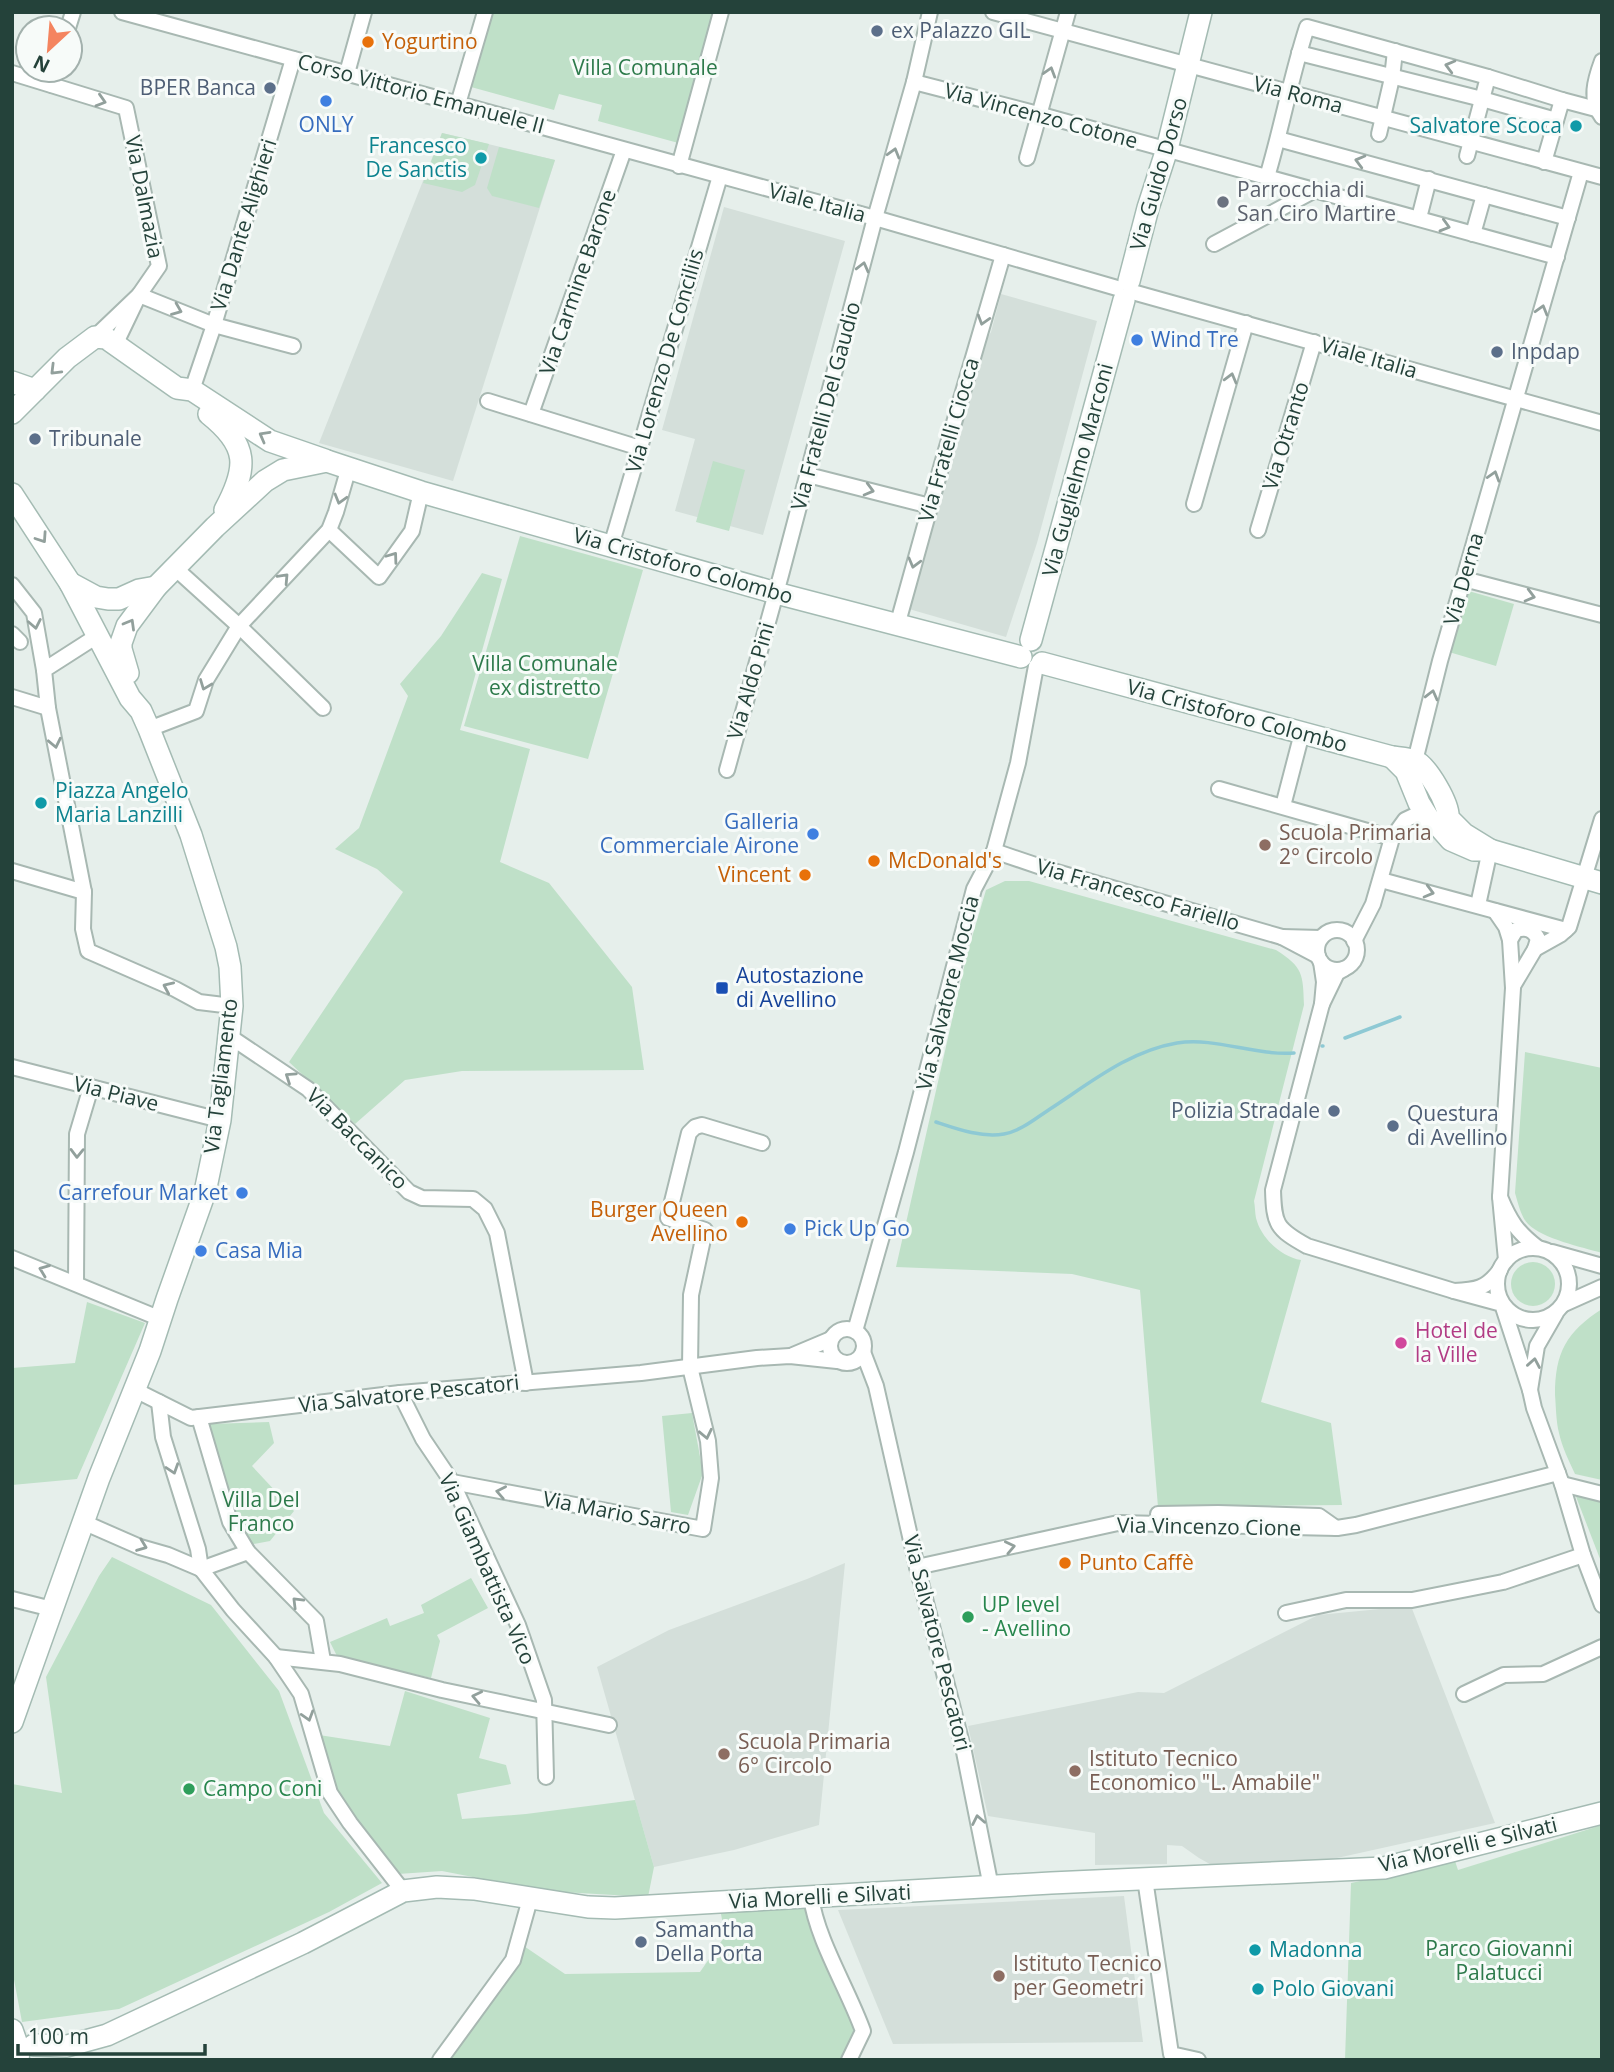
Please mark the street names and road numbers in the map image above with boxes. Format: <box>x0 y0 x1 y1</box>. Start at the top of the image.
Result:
street label: Corso Vittorio Emanuele II <box>295 47 548 139</box>
street label: Via Roma <box>1250 69 1346 119</box>
street label: Via Vincenzo Cotone <box>942 76 1141 154</box>
street label: Via Guido Dorso <box>1123 94 1193 254</box>
street label: Via Dalmazia <box>119 133 171 261</box>
street label: Via Dante Alighieri <box>204 135 283 314</box>
street label: Viale Italia <box>766 176 869 228</box>
street label: Via Carmine Barone <box>532 185 622 378</box>
street label: Via Lorenzo De Conciliis <box>619 245 710 476</box>
street label: Via Fratelli Del Gaudio <box>784 298 866 513</box>
street label: Viale Italia <box>1318 330 1421 384</box>
street label: Via Fratelli Ciocca <box>911 354 985 525</box>
street label: Via Guglielmo Marconi <box>1035 360 1119 579</box>
street label: Via Otranto <box>1255 378 1315 493</box>
street label: Via Cristoforo Colombo <box>570 520 796 610</box>
street label: Via Derna <box>1436 529 1490 628</box>
street label: Via Aldo Pini <box>720 619 780 743</box>
street label: Via Cristoforo Colombo <box>1124 672 1351 758</box>
street label: Via Francesco Fariello <box>1033 852 1243 936</box>
street label: Via Salvatore Moccia <box>909 892 985 1093</box>
street label: Via Tagliamento <box>197 997 243 1155</box>
street label: Via Piave <box>71 1069 162 1117</box>
street label: Via Baccanico <box>301 1081 415 1195</box>
street label: Via Salvatore Pescatori <box>297 1367 521 1419</box>
street label: Via Giambattista Vico <box>433 1469 543 1669</box>
street label: Via Mario Sarro <box>541 1484 694 1540</box>
street label: Via Vincenzo Cione <box>1117 1510 1301 1542</box>
street label: Via Salvatore Pescatori <box>898 1532 978 1754</box>
street label: Via Morelli e Silvati <box>1376 1810 1560 1878</box>
street label: Via Morelli e Silvati <box>728 1877 912 1915</box>

